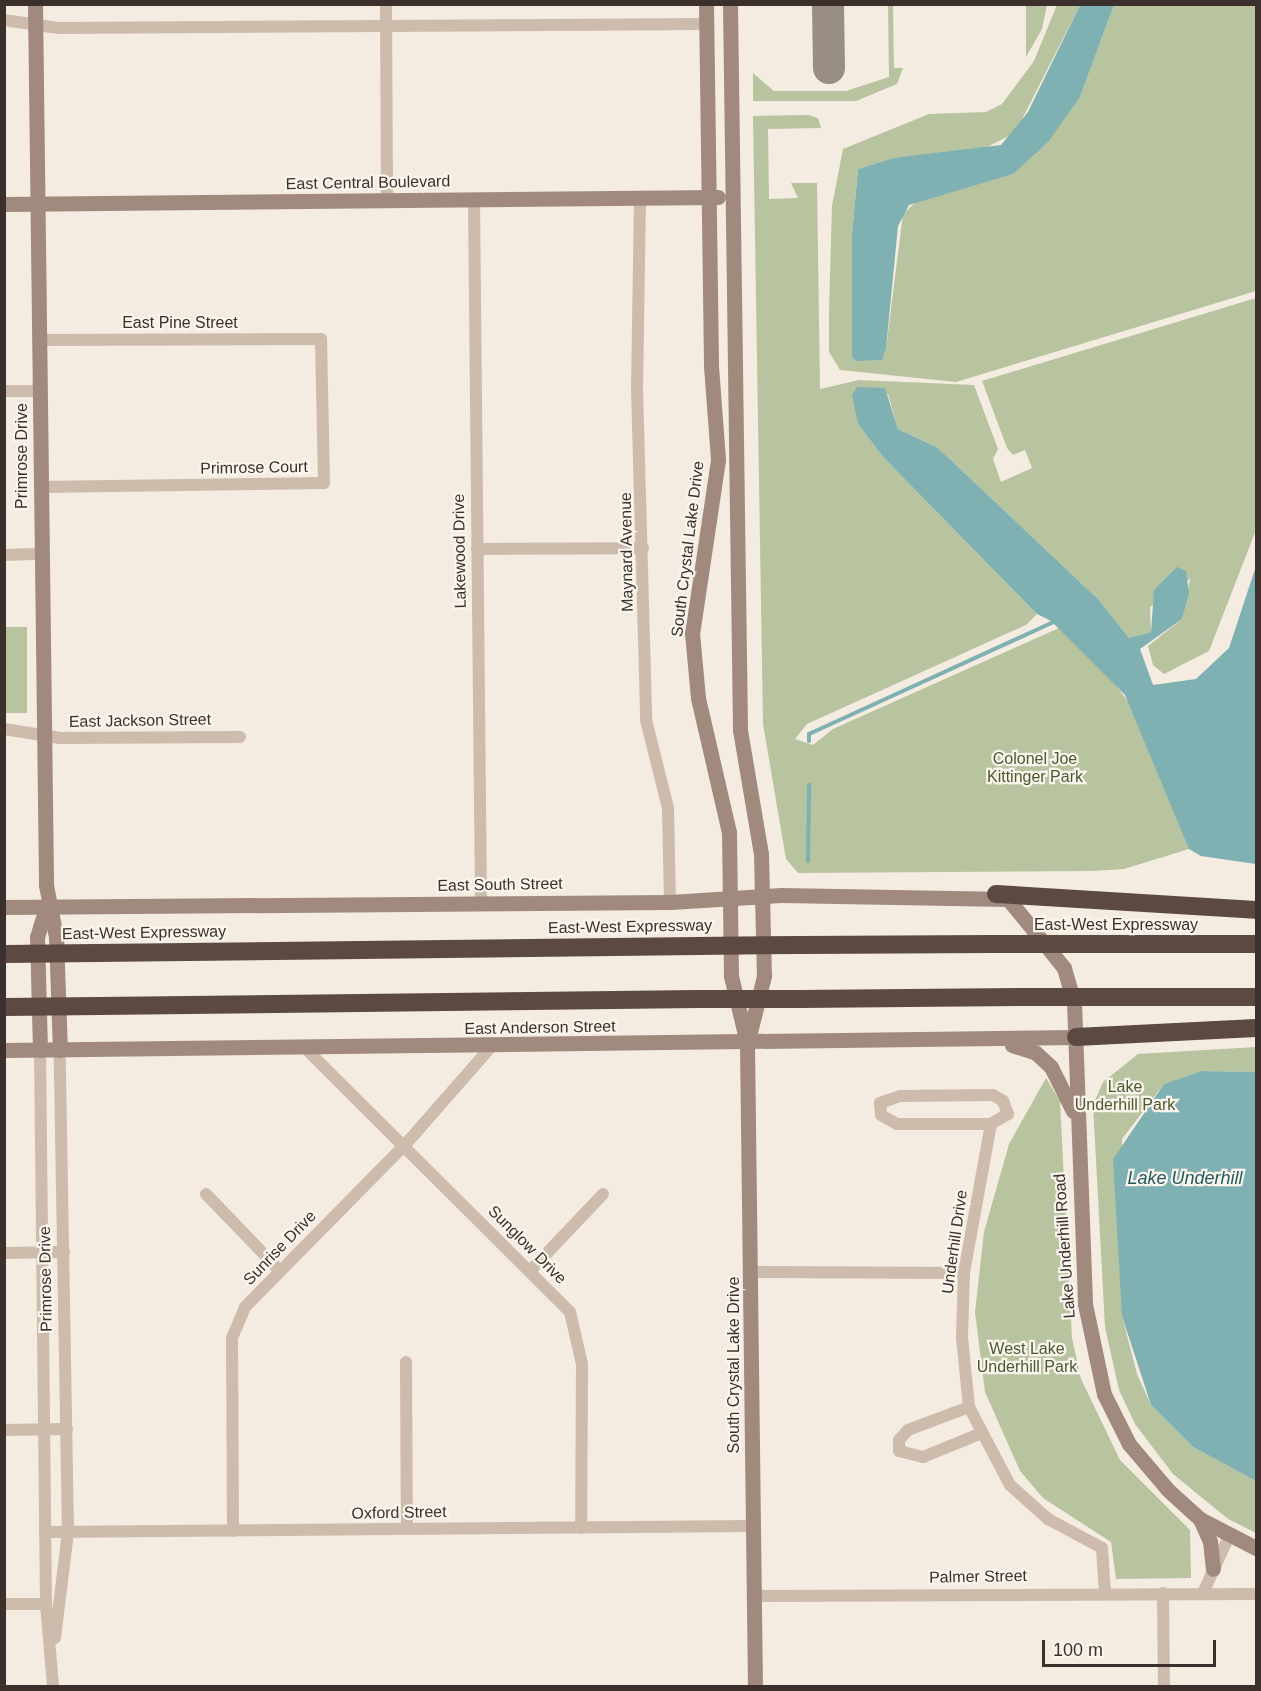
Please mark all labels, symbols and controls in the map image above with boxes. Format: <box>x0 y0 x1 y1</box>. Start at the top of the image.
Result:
street label: East Central Boulevard <box>286 172 450 194</box>
street label: East Pine Street <box>122 313 238 333</box>
street label: Primrose Drive <box>12 403 32 509</box>
street label: Primrose Court <box>200 457 308 479</box>
street label: South Crystal Lake Drive <box>668 460 708 638</box>
street label: Maynard Avenue <box>616 492 638 612</box>
street label: Lakewood Drive <box>449 493 471 609</box>
street label: East Jackson Street <box>69 710 211 732</box>
park label: Colonel Joe Kittinger Park <box>987 749 1083 787</box>
street label: East South Street <box>437 874 563 896</box>
street label: East-West Expressway <box>1034 915 1198 935</box>
street label: East-West Expressway <box>548 916 712 938</box>
street label: East-West Expressway <box>62 922 226 944</box>
street label: East Anderson Street <box>464 1017 616 1039</box>
park label: Lake Underhill Park <box>1075 1077 1175 1115</box>
water label: Lake Underhill <box>1127 1167 1243 1189</box>
street label: Lake Underhill Road <box>1050 1173 1080 1319</box>
street label: Underhill Drive <box>938 1189 972 1295</box>
street label: Sunglow Drive <box>484 1202 570 1288</box>
street label: Sunrise Drive <box>240 1207 320 1289</box>
street label: Primrose Drive <box>35 1226 57 1332</box>
street label: South Crystal Lake Drive <box>724 1277 744 1453</box>
park label: West Lake Underhill Park <box>977 1339 1077 1377</box>
street label: Oxford Street <box>351 1503 447 1523</box>
street label: Palmer Street <box>929 1567 1027 1587</box>
scale bar <box>1045 1628 1219 1666</box>
text: 100 m <box>1053 1640 1103 1660</box>

